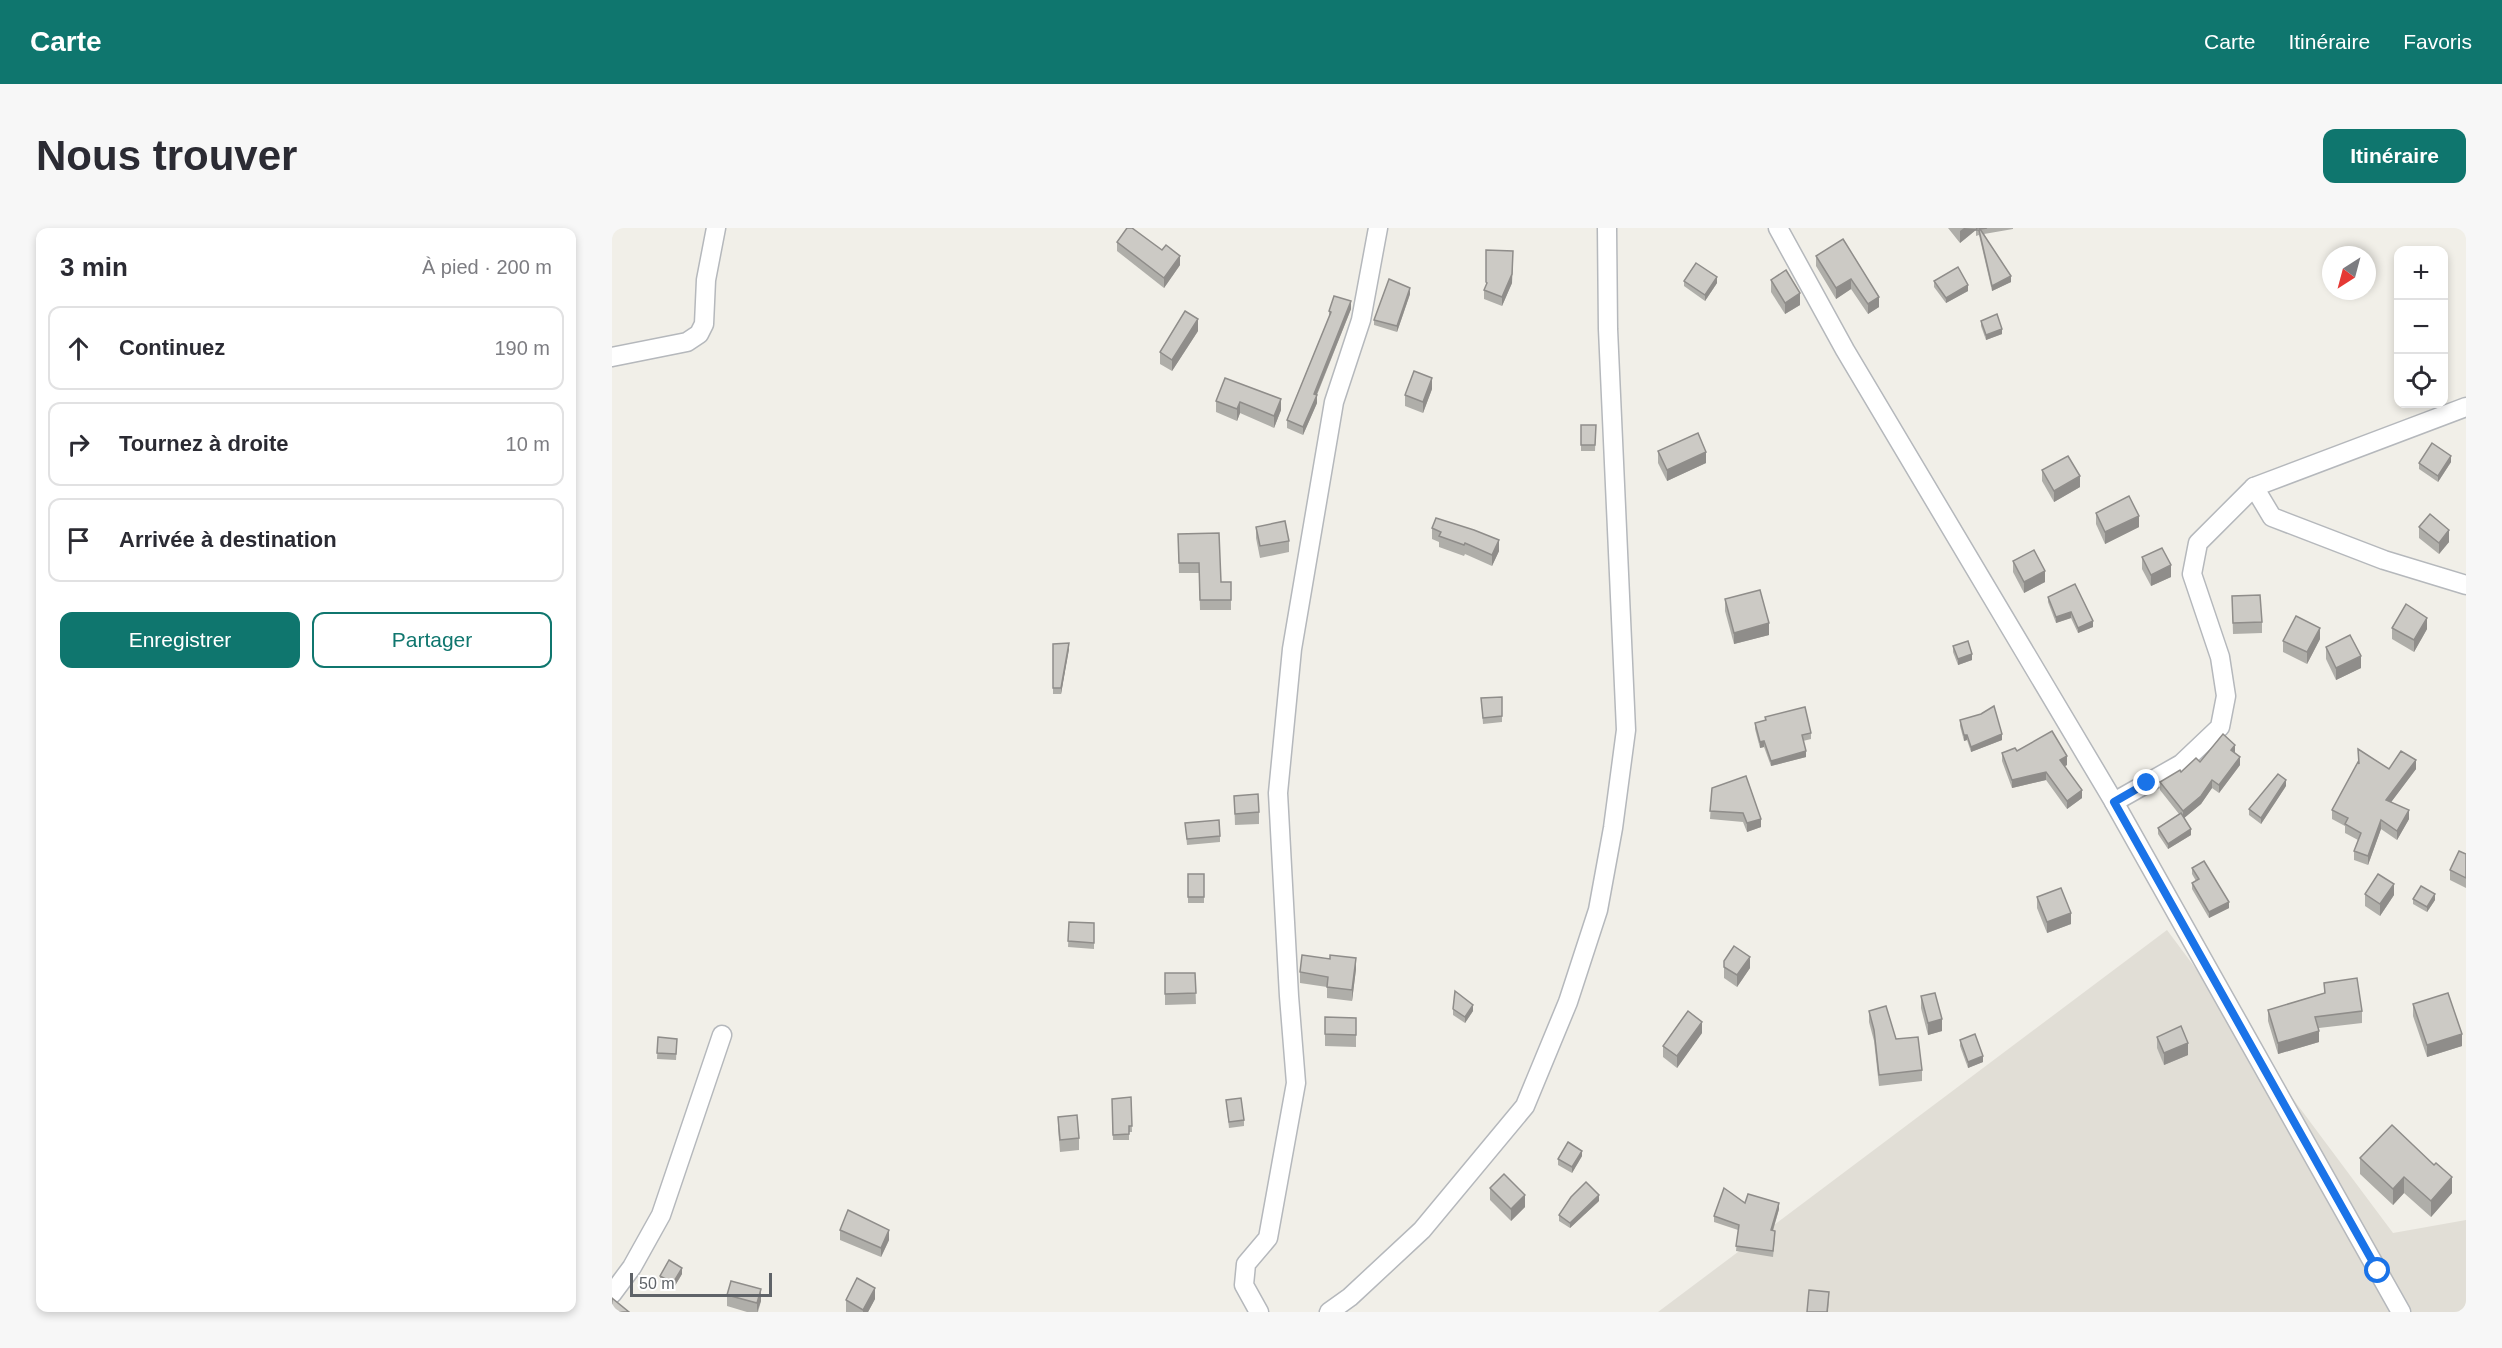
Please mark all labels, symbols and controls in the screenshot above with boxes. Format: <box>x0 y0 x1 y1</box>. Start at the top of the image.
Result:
text: Carte <box>30 26 102 57</box>
text: Carte <box>2204 30 2255 53</box>
text: Itinéraire <box>2288 30 2370 53</box>
text: Favoris <box>2403 30 2472 53</box>
button: Itinéraire <box>2323 129 2466 183</box>
text: Nous trouver <box>36 132 297 179</box>
north arrow <box>2322 246 2376 300</box>
map controls <box>2394 246 2448 408</box>
button: + <box>2394 246 2448 300</box>
text: 3 min <box>60 252 128 282</box>
text: À pied · 200 m <box>422 256 552 278</box>
button: − <box>2394 300 2448 354</box>
icon: ahead <box>62 332 95 365</box>
text: Continuez <box>119 335 225 360</box>
text: 190 m <box>494 337 550 359</box>
button: locate <box>2394 354 2448 408</box>
icon: right <box>62 428 95 461</box>
text: Tournez à droite <box>119 431 289 456</box>
text: 10 m <box>506 433 550 455</box>
icon: arrive <box>62 524 95 557</box>
text: Arrivée à destination <box>119 527 337 552</box>
button: Enregistrer <box>60 612 300 668</box>
button: Partager <box>312 612 552 668</box>
route end <box>2133 769 2159 795</box>
route start <box>2364 1257 2390 1283</box>
scale bar <box>630 1270 772 1298</box>
text: 50 m <box>639 1275 675 1292</box>

